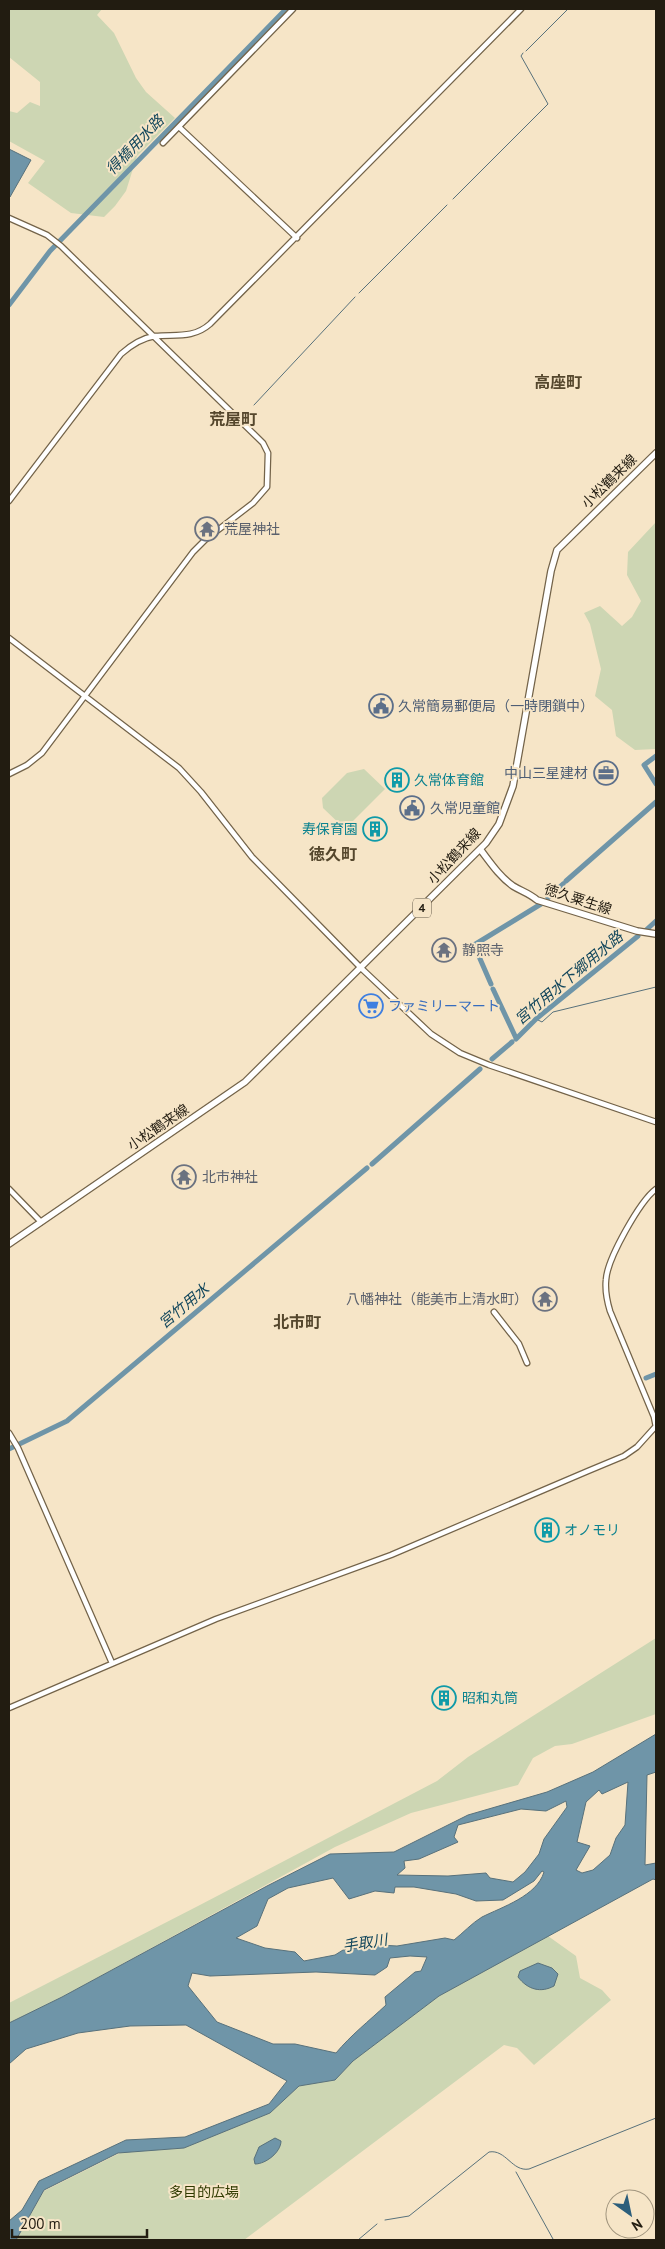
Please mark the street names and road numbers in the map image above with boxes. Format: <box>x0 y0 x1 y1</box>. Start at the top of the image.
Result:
street label: 小松鶴来線 <box>578 450 640 512</box>
street label: 小松鶴来線 <box>424 824 484 888</box>
street label: 徳久粟生線 <box>542 880 614 918</box>
road number: 4 <box>413 898 431 918</box>
street label: 小松鶴来線 <box>124 1100 192 1154</box>

